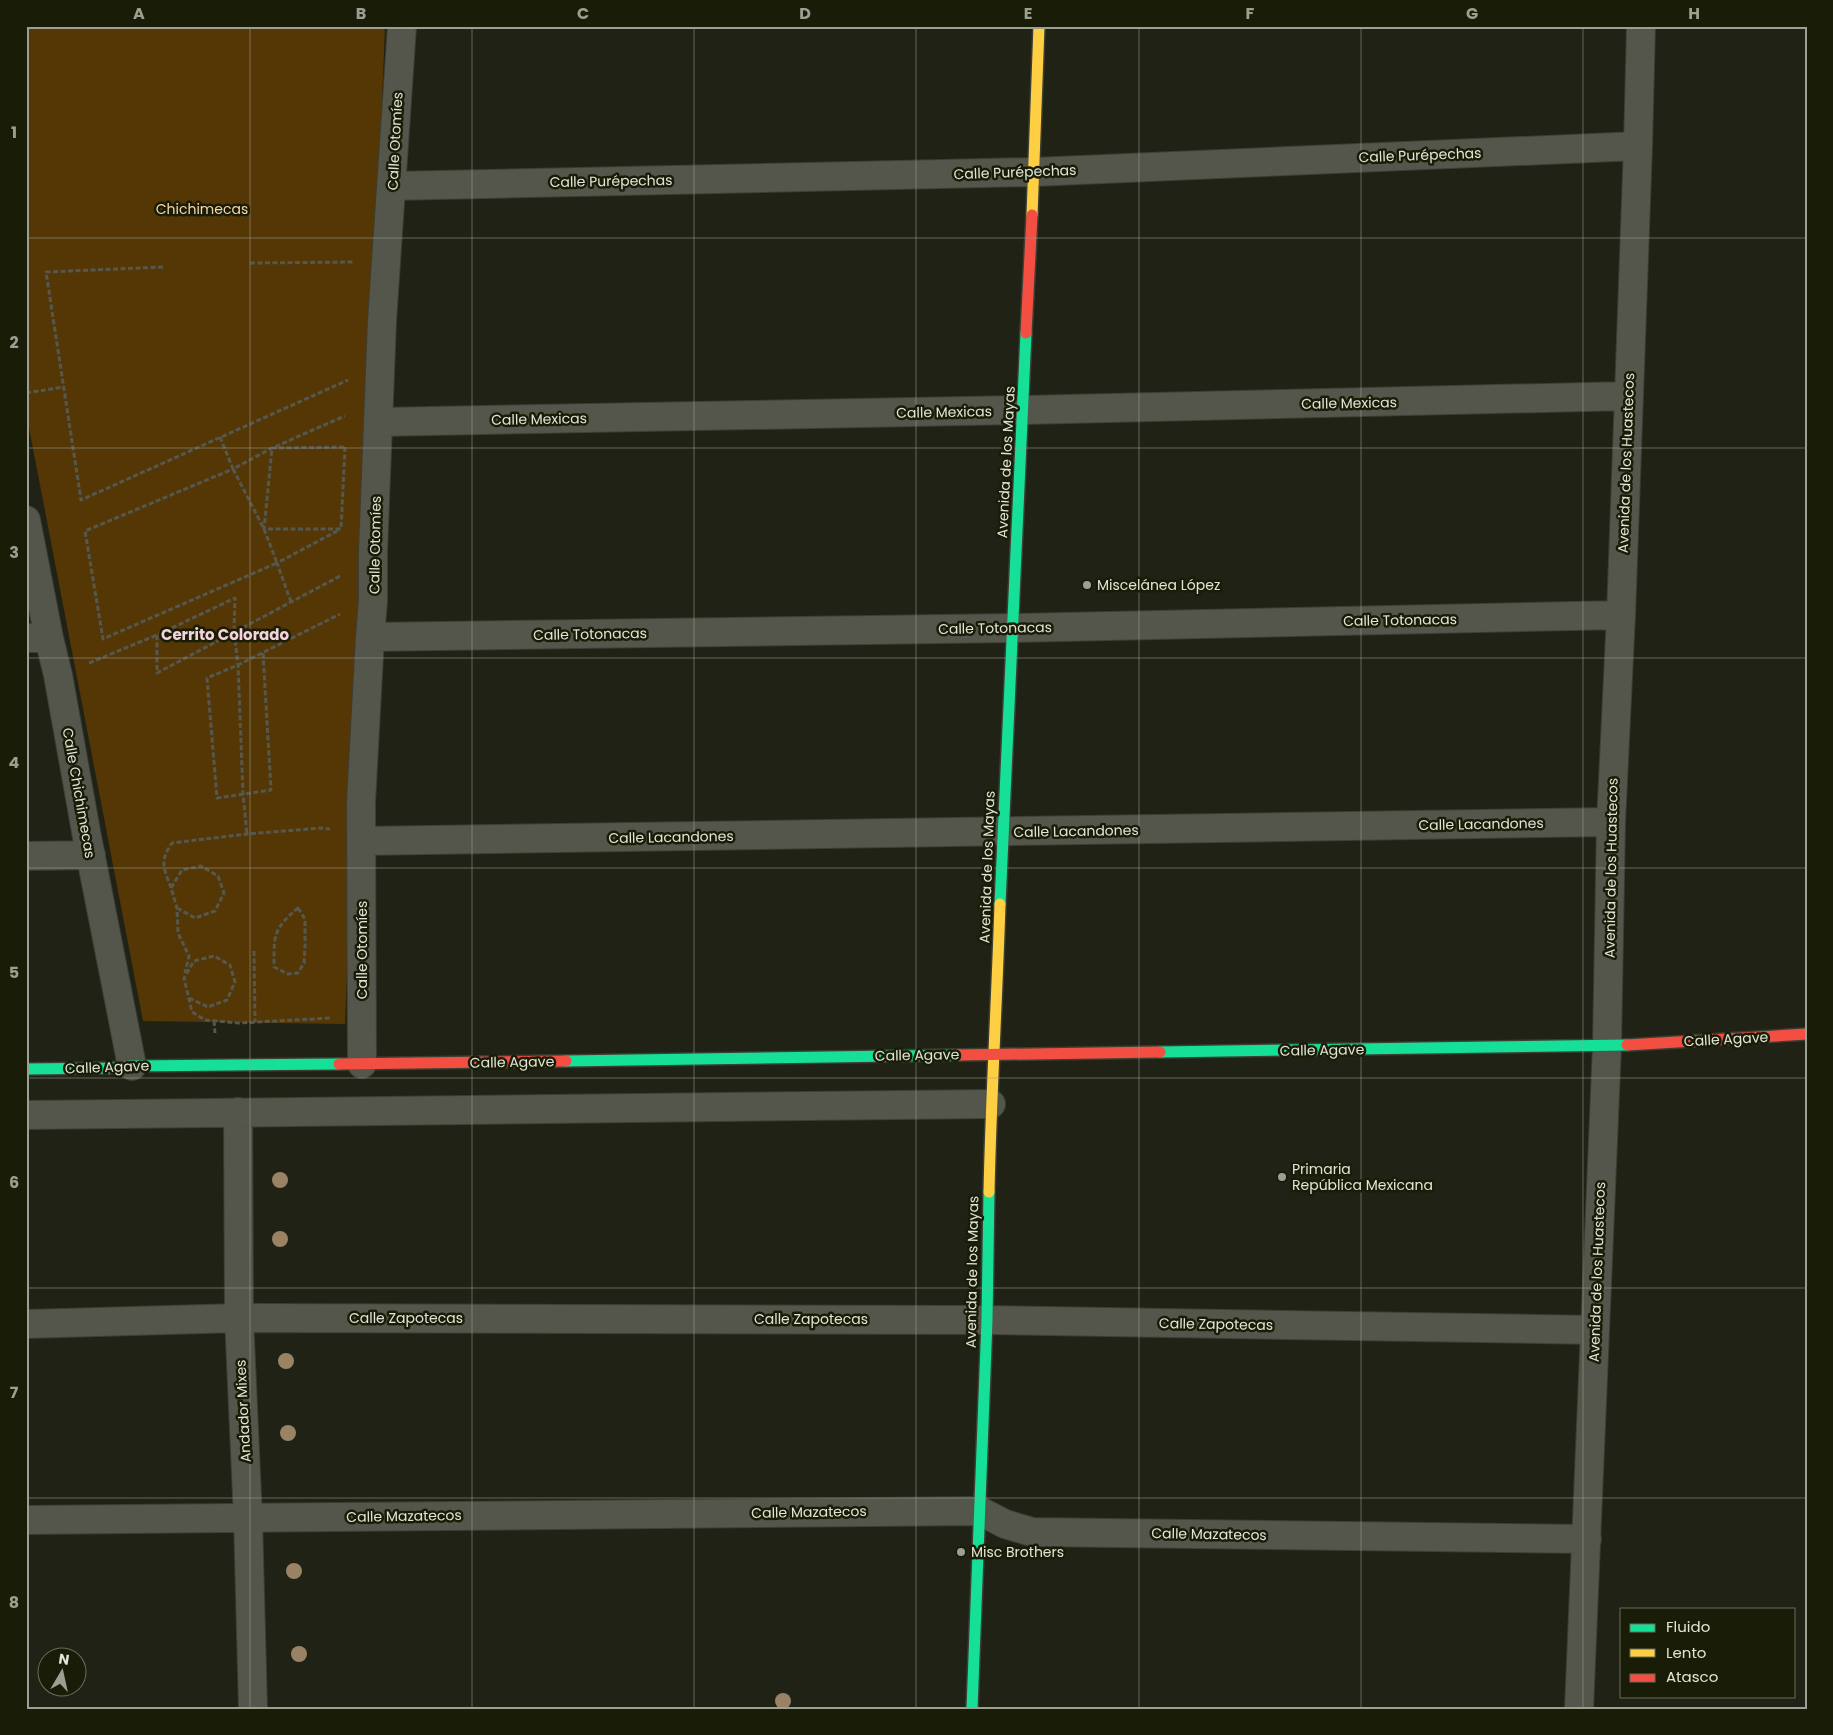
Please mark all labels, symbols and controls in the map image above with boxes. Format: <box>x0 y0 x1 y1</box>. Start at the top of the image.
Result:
text: A <box>133 2 145 25</box>
text: B <box>356 2 366 25</box>
text: C <box>577 2 589 25</box>
text: D <box>799 2 811 25</box>
text: E <box>1024 2 1032 25</box>
text: F <box>1246 2 1255 25</box>
text: G <box>1466 2 1478 25</box>
text: H <box>1688 2 1700 25</box>
street label: Calle Otomíes <box>382 91 408 191</box>
text: 1 <box>11 121 17 144</box>
street label: Calle Purépechas <box>1358 143 1482 167</box>
street label: Calle Purépechas <box>953 160 1077 184</box>
street label: Calle Purépechas <box>549 170 673 192</box>
park label: Chichimecas <box>156 199 248 219</box>
text: 2 <box>9 331 19 354</box>
street label: Avenida de los Huastecos <box>1613 373 1639 553</box>
street label: Avenida de los Mayas <box>992 385 1020 539</box>
street label: Calle Mexicas <box>1301 392 1397 414</box>
street label: Calle Mexicas <box>896 401 992 423</box>
street label: Calle Mexicas <box>491 408 587 430</box>
street label: Calle Otomíes <box>364 496 386 594</box>
text: 3 <box>9 541 19 564</box>
place label: Miscelánea López <box>1097 575 1220 595</box>
marker: Miscelánea López <box>1081 579 1093 591</box>
street label: Calle Totonacas <box>1343 609 1457 631</box>
street label: Calle Totonacas <box>938 617 1052 639</box>
street label: Calle Totonacas <box>533 623 647 645</box>
district label: Cerrito Colorado <box>161 624 289 645</box>
street label: Calle Chichimecas <box>58 726 100 860</box>
text: 4 <box>9 751 20 774</box>
street label: Avenida de los Huastecos <box>1599 778 1623 958</box>
street label: Avenida de los Mayas <box>974 790 1000 944</box>
street label: Calle Lacandones <box>1418 813 1544 835</box>
street label: Calle Lacandones <box>1013 820 1139 842</box>
street label: Calle Lacandones <box>608 826 734 848</box>
street label: Calle Otomíes <box>352 901 372 999</box>
text: 5 <box>9 961 19 984</box>
street label: Calle Agave <box>1683 1027 1769 1051</box>
street label: Calle Agave <box>1280 1039 1365 1061</box>
street label: Calle Agave <box>875 1044 960 1066</box>
street label: Calle Agave <box>470 1051 555 1073</box>
street label: Calle Agave <box>64 1056 150 1078</box>
place label: Primaria República Mexicana <box>1292 1159 1433 1195</box>
text: 6 <box>9 1171 19 1194</box>
marker: Primaria República Mexicana <box>1276 1171 1288 1183</box>
street label: Avenida de los Huastecos <box>1584 1182 1610 1362</box>
street label: Avenida de los Mayas <box>961 1196 983 1348</box>
street label: Calle Zapotecas <box>349 1308 463 1328</box>
street label: Calle Zapotecas <box>754 1309 868 1329</box>
street label: Calle Zapotecas <box>1159 1313 1273 1335</box>
street label: Andador Mixes <box>230 1359 256 1463</box>
text: 7 <box>10 1381 19 1404</box>
street label: Calle Mazatecos <box>751 1501 867 1523</box>
street label: Calle Mazatecos <box>346 1505 462 1527</box>
street label: Calle Mazatecos <box>1151 1523 1267 1545</box>
place label: Misc Brothers <box>971 1542 1064 1562</box>
marker: Misc Brothers <box>955 1546 967 1558</box>
text: 8 <box>9 1591 19 1614</box>
legend <box>1620 1608 1796 1698</box>
text: Fluido <box>1666 1616 1710 1637</box>
text: Lento <box>1666 1642 1706 1663</box>
north arrow <box>38 1648 88 1698</box>
text: N <box>57 1648 71 1670</box>
text: Atasco <box>1666 1666 1718 1687</box>

